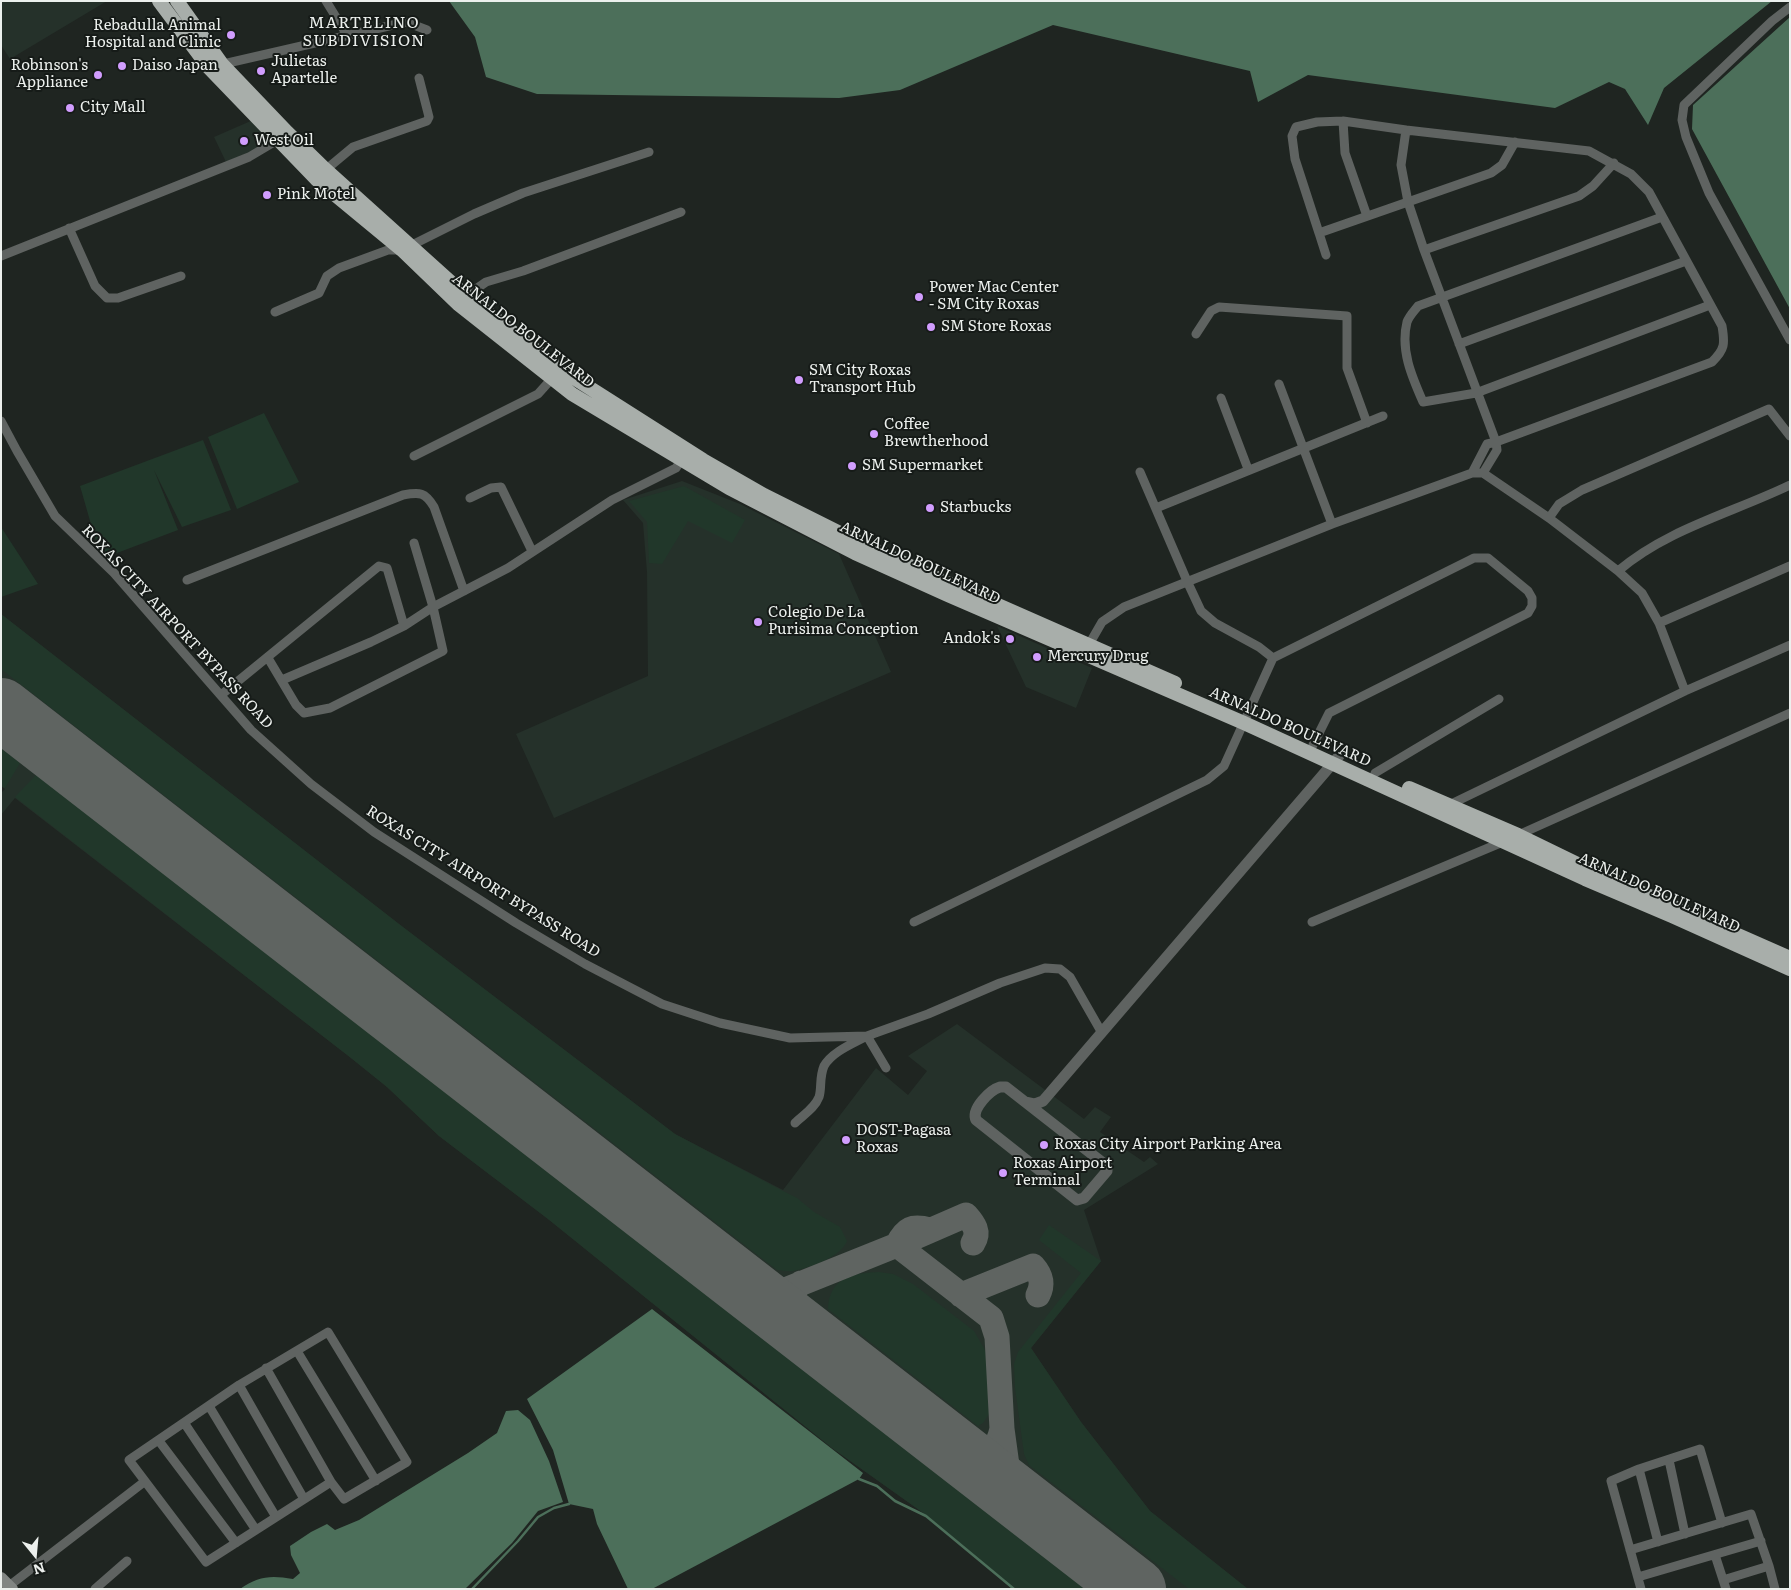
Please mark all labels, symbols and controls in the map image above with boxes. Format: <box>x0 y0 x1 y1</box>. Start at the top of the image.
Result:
district label: MARTELINO SUBDIVISION <box>301 13 427 51</box>
place label: Rebadulla Animal Hospital and Clinic <box>85 17 221 52</box>
marker: Rebadulla Animal Hospital and Clinic <box>225 29 237 41</box>
place label: Julietas Apartelle <box>271 53 337 88</box>
place label: Robinson's Appliance <box>11 57 88 92</box>
place label: Daiso Japan <box>132 57 218 75</box>
marker: Daiso Japan <box>116 60 128 72</box>
marker: Julietas Apartelle <box>255 65 267 77</box>
marker: Robinson's Appliance <box>92 69 104 81</box>
place label: City Mall <box>80 99 146 117</box>
marker: City Mall <box>64 102 76 114</box>
place label: West Oil <box>254 132 314 150</box>
marker: West Oil <box>238 135 250 147</box>
place label: Pink Motel <box>277 186 355 204</box>
marker: Pink Motel <box>261 189 273 201</box>
street label: ARNALDO BOULEVARD <box>448 270 598 392</box>
place label: Power Mac Center - SM City Roxas <box>929 279 1059 314</box>
marker: Power Mac Center - SM City Roxas <box>913 291 925 303</box>
place label: SM Store Roxas <box>941 318 1051 336</box>
marker: SM Store Roxas <box>925 321 937 333</box>
place label: SM City Roxas Transport Hub <box>809 362 916 397</box>
marker: SM City Roxas Transport Hub <box>793 374 805 386</box>
place label: Coffee Brewtherhood <box>884 416 988 451</box>
marker: Coffee Brewtherhood <box>868 428 880 440</box>
place label: SM Supermarket <box>862 457 983 475</box>
marker: SM Supermarket <box>846 460 858 472</box>
place label: Starbucks <box>940 499 1011 517</box>
marker: Starbucks <box>924 502 936 514</box>
street label: ARNALDO BOULEVARD <box>837 518 1003 608</box>
street label: ROXAS CITY AIRPORT BYPASS ROAD <box>78 521 276 733</box>
place label: Colegio De La Purisima Conception <box>768 604 919 639</box>
marker: Colegio De La Purisima Conception <box>752 616 764 628</box>
place label: Andok's <box>943 630 1000 648</box>
marker: Andok's <box>1004 633 1016 645</box>
place label: Mercury Drug <box>1047 648 1149 666</box>
marker: Mercury Drug <box>1031 651 1043 663</box>
street label: ARNALDO BOULEVARD <box>1206 683 1374 771</box>
street label: ROXAS CITY AIRPORT BYPASS ROAD <box>363 802 603 962</box>
street label: ARNALDO BOULEVARD <box>1575 849 1743 937</box>
place label: DOST-Pagasa Roxas <box>856 1122 951 1157</box>
marker: DOST-Pagasa Roxas <box>840 1134 852 1146</box>
place label: Roxas City Airport Parking Area <box>1054 1136 1282 1154</box>
marker: Roxas City Airport Parking Area <box>1038 1139 1050 1151</box>
place label: Roxas Airport Terminal <box>1013 1155 1112 1190</box>
marker: Roxas Airport Terminal <box>997 1167 1009 1179</box>
north arrow <box>10 1530 60 1580</box>
text: N <box>31 1558 48 1581</box>

